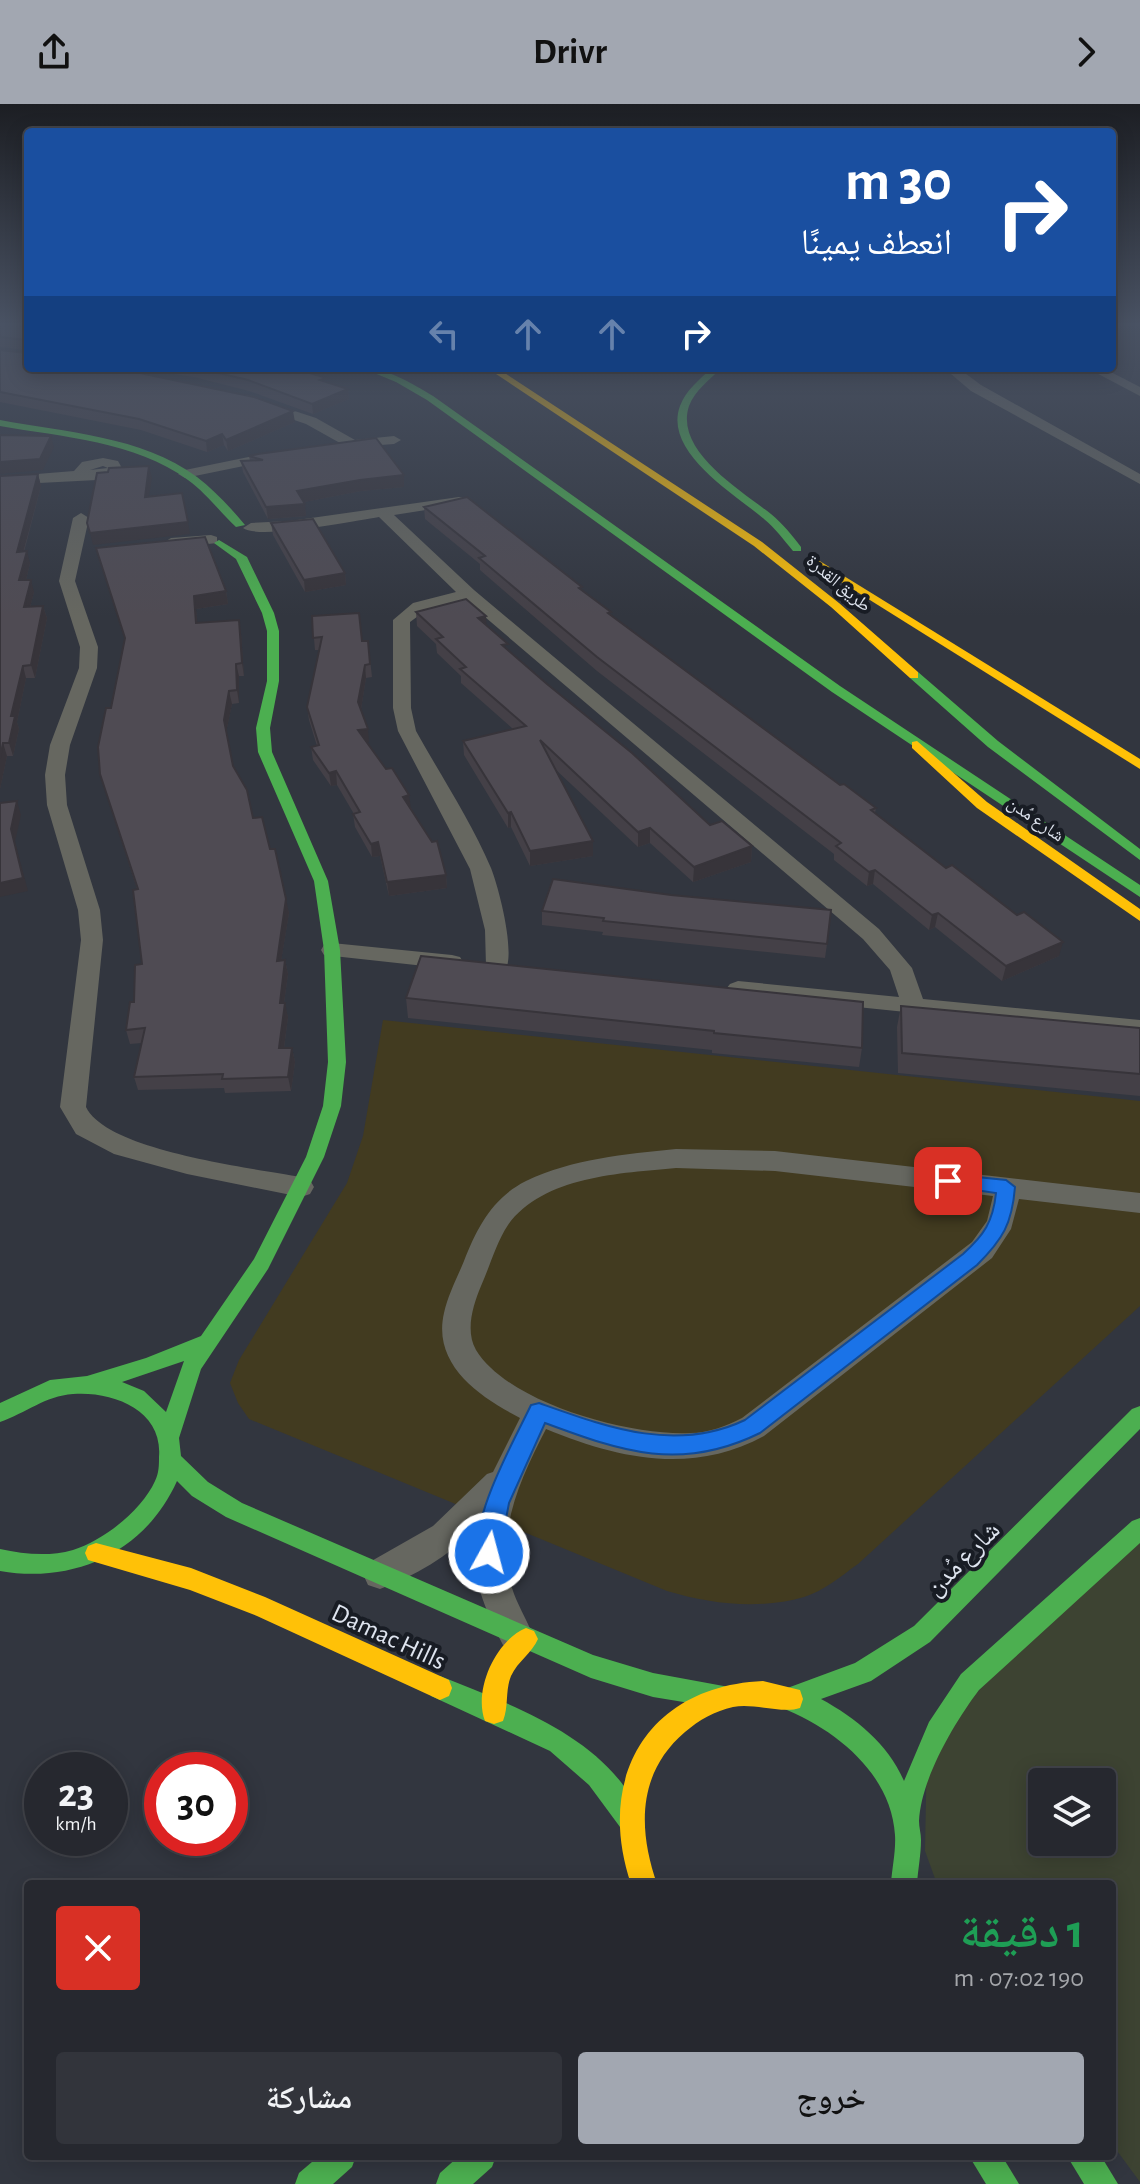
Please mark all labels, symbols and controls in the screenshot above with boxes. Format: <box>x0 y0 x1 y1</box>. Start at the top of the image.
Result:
icon: share <box>32 30 76 74</box>
icon: forward <box>1064 30 1108 74</box>
text: Drivr <box>533 34 607 70</box>
text: 30 m <box>845 154 952 210</box>
icon: right <box>980 160 1084 264</box>
text: انعطف يمينًا <box>801 225 952 261</box>
icon: left <box>422 312 466 356</box>
icon: ahead <box>506 312 550 356</box>
icon: ahead <box>590 312 634 356</box>
icon: right <box>674 312 718 356</box>
street label: طريق القدرة <box>802 552 874 616</box>
street label: شارع مُدن <box>1003 794 1067 847</box>
pin <box>914 1147 982 1215</box>
icon: arrive <box>926 1159 970 1203</box>
position arrow <box>447 1511 531 1595</box>
street label: شارع مُدن <box>921 1517 1006 1602</box>
street label: Damac Hills <box>328 1599 449 1675</box>
speed limit sign: 30 <box>144 1752 248 1856</box>
map controls <box>1028 1768 1116 1856</box>
button: layers <box>1028 1768 1116 1856</box>
text: 23 <box>58 1774 94 1814</box>
text: km/h <box>55 1814 97 1834</box>
button: close <box>56 1906 140 1990</box>
text: 1 دقيقة <box>960 1909 1084 1957</box>
text: 190 m · 07:02 <box>953 1965 1084 1991</box>
button: مشاركة <box>56 2052 562 2144</box>
button: خروج <box>578 2052 1084 2144</box>

